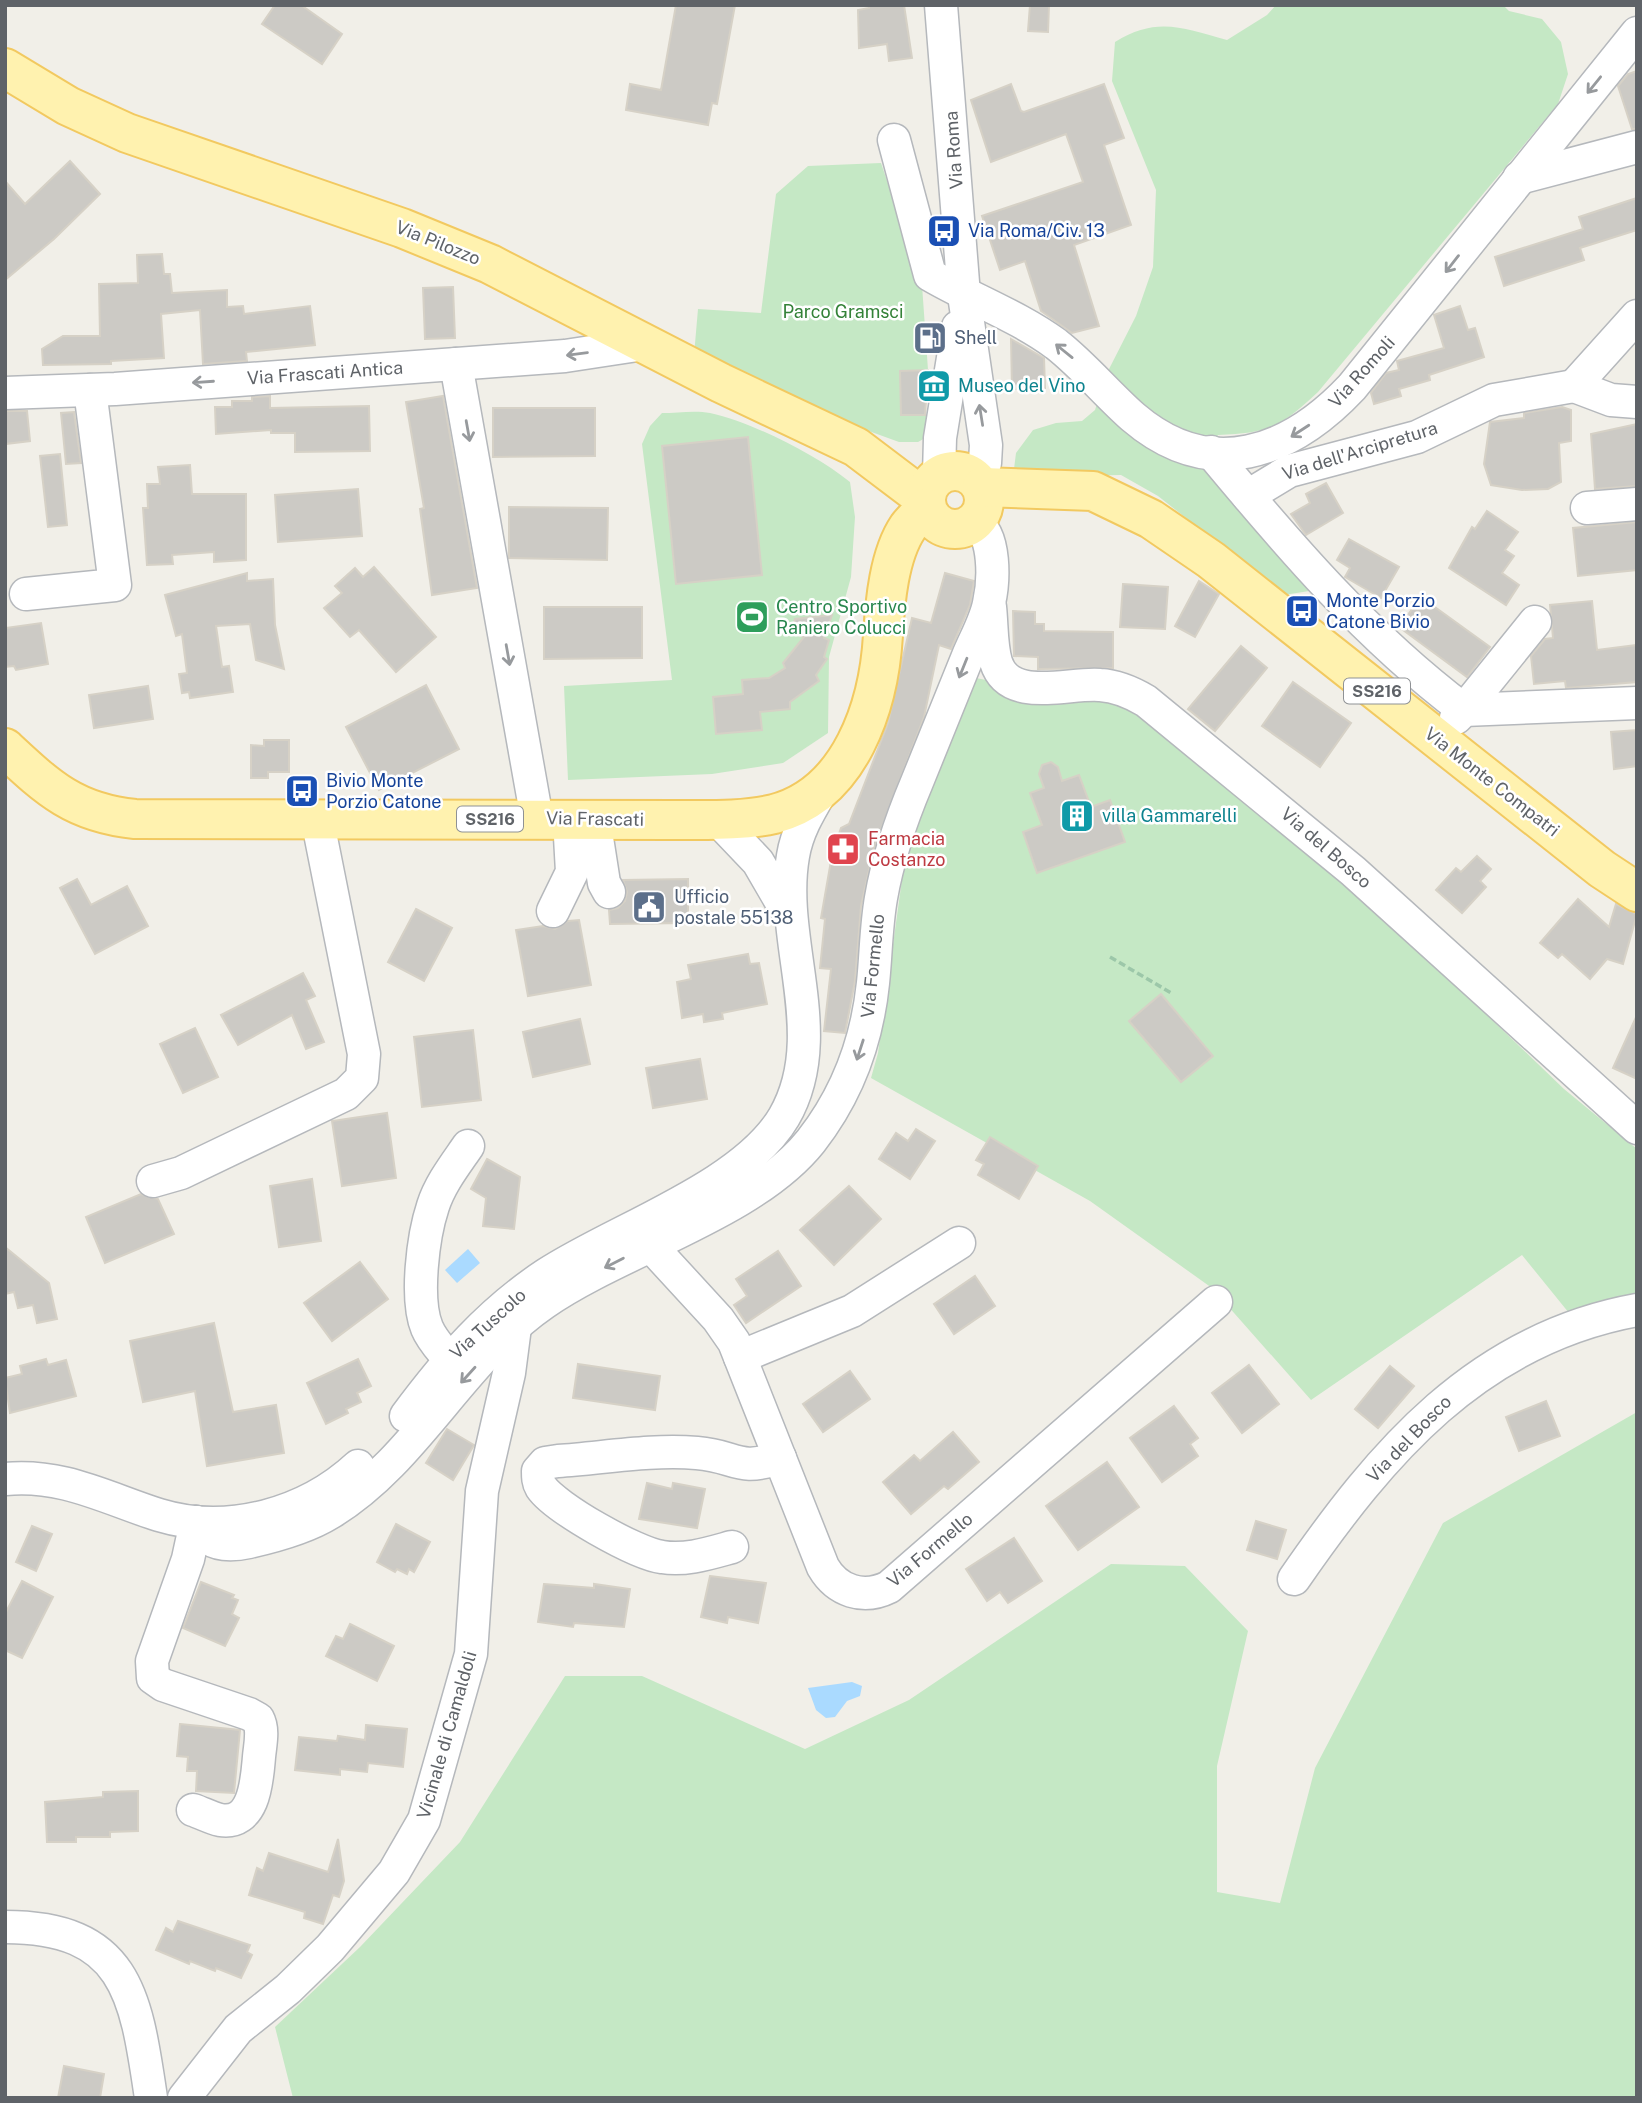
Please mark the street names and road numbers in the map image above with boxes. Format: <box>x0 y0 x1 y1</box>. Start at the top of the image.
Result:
street label: Via Roma <box>940 110 967 190</box>
street label: Via Pilozzo <box>393 216 484 269</box>
street label: Via Romoli <box>1324 332 1399 412</box>
street label: Via Frascati Antica <box>246 357 404 388</box>
street label: Via dell'Arcipretura <box>1280 417 1440 484</box>
road number: SS216 <box>1344 678 1410 704</box>
street label: Via Monte Compatri <box>1421 723 1564 841</box>
street label: Via del Bosco <box>1277 803 1376 893</box>
road number: SS216 <box>457 806 523 832</box>
street label: Via Frascati <box>546 807 644 830</box>
street label: Via Formello <box>857 913 888 1019</box>
street label: Via Tuscolo <box>445 1284 530 1363</box>
street label: Via del Bosco <box>1362 1391 1455 1486</box>
street label: Via Formello <box>883 1508 977 1591</box>
street label: Vicinale di Camaldoli <box>413 1649 481 1821</box>

